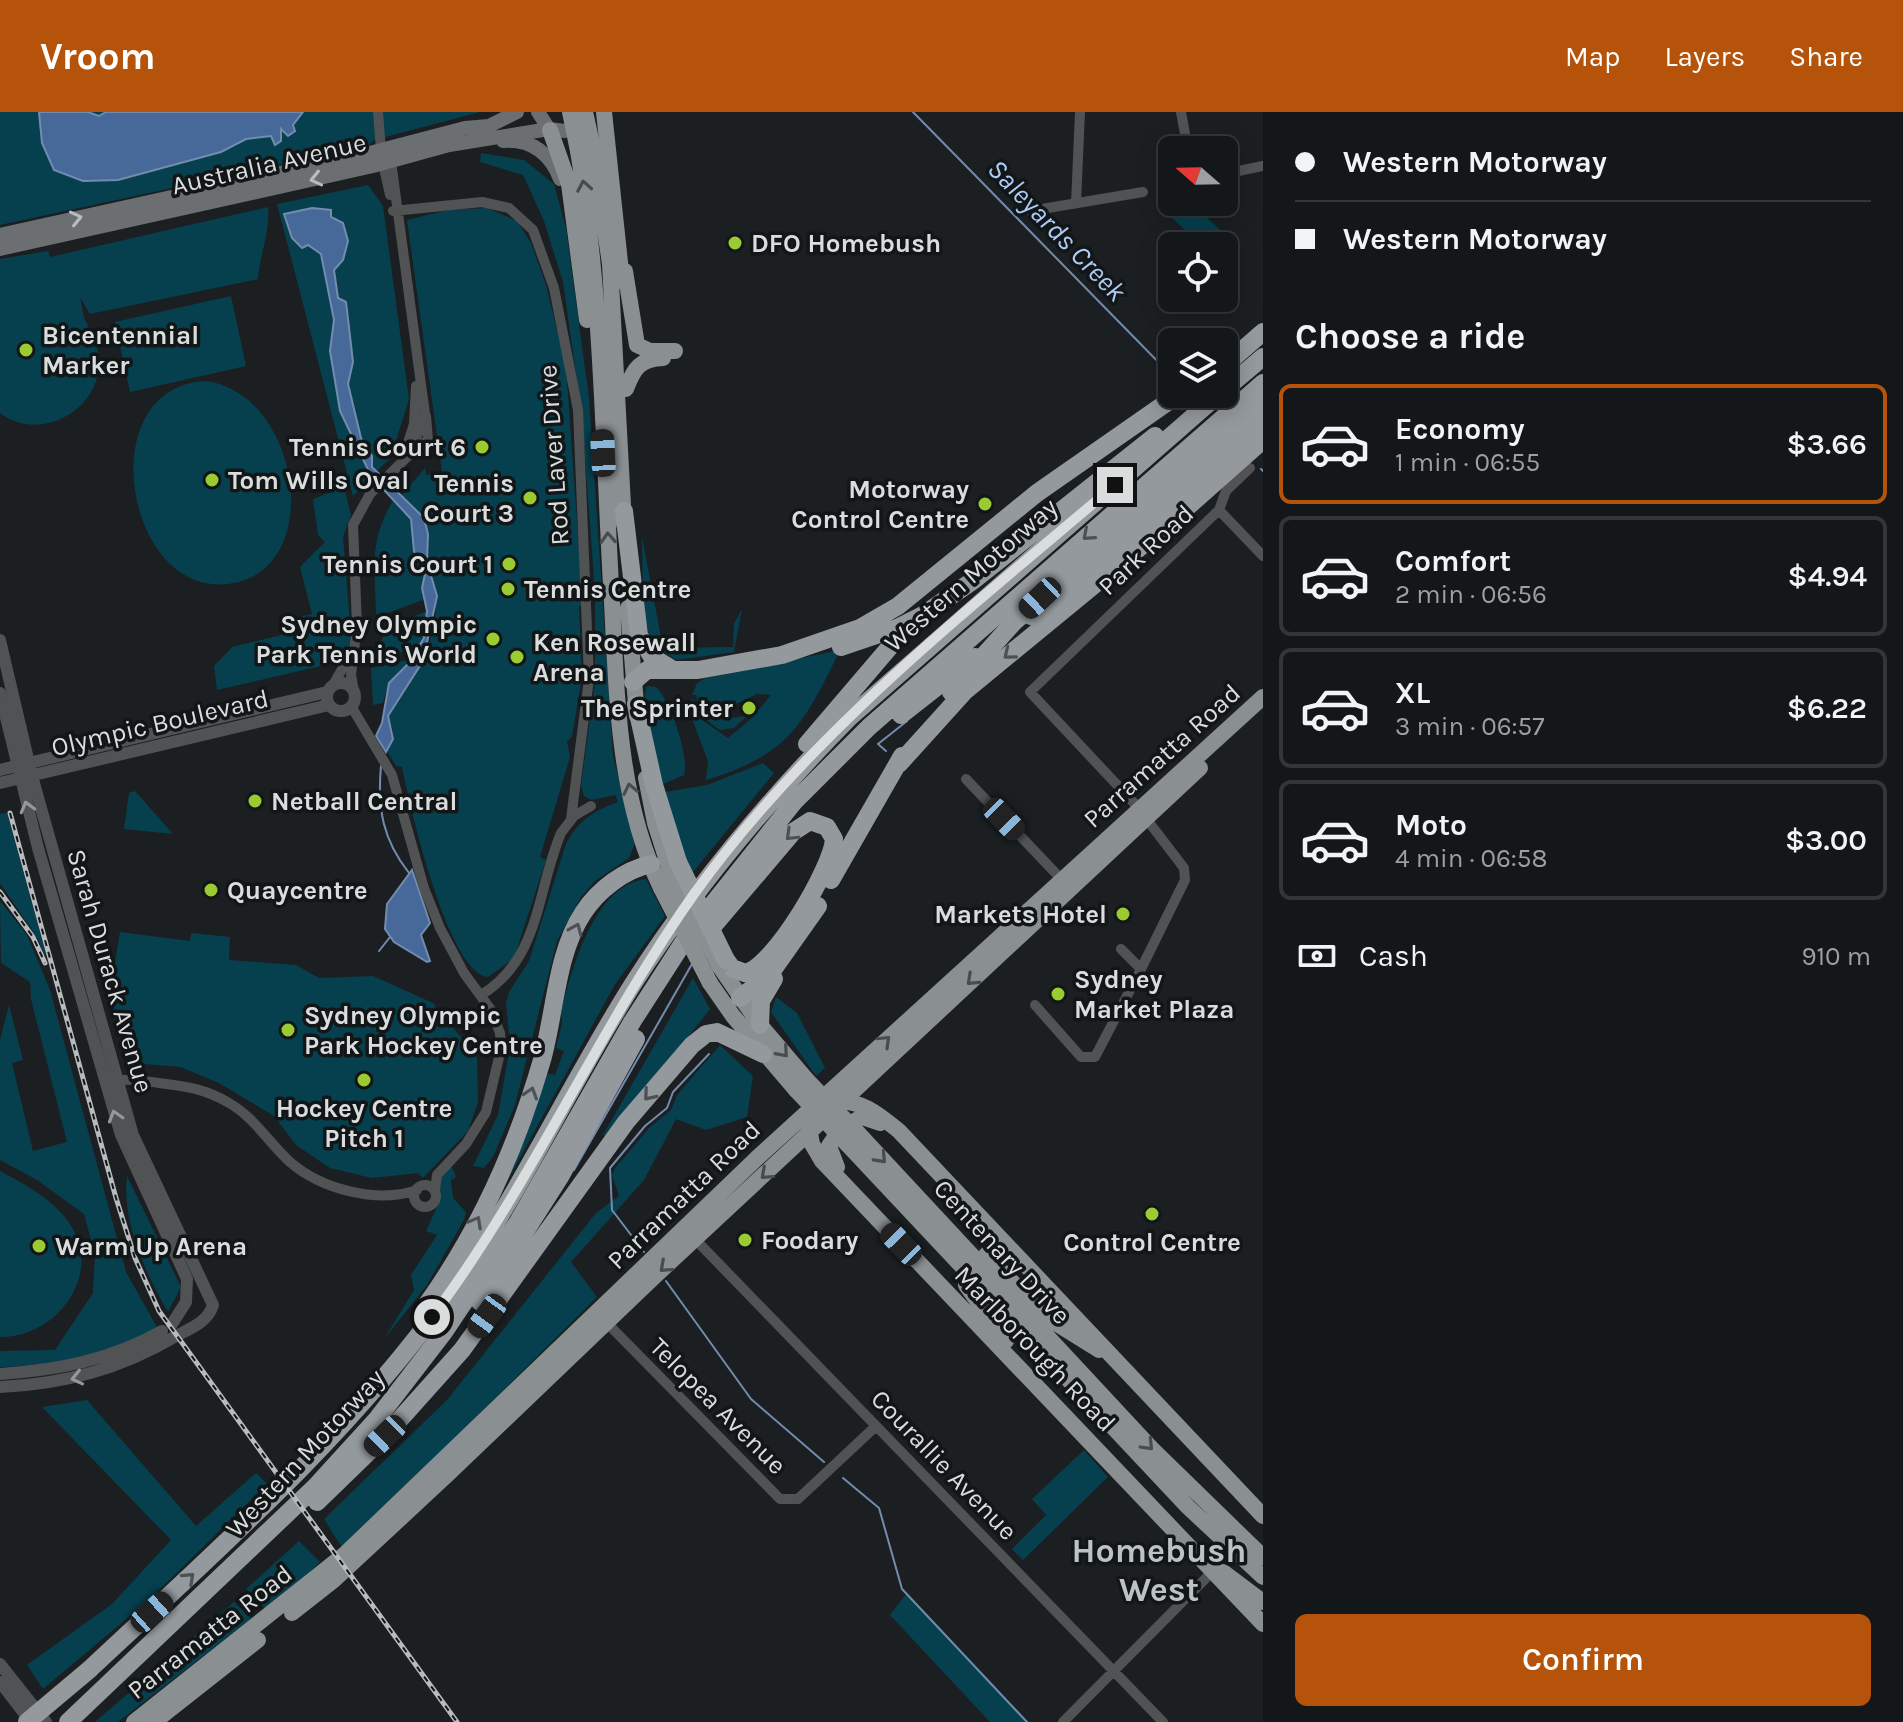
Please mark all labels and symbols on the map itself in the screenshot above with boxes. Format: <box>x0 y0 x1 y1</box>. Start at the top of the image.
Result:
street label: Australia Avenue <box>169 127 369 201</box>
north arrow <box>1158 136 1238 216</box>
water label: Saleyards Creek <box>981 152 1134 308</box>
one-way arrow <box>309 170 323 187</box>
one-way arrow <box>576 179 593 193</box>
one-way arrow <box>69 210 83 227</box>
place label: DFO Homebush <box>751 228 941 259</box>
marker: DFO Homebush <box>726 234 744 252</box>
place label: Bicentennial Marker <box>42 320 199 381</box>
marker: Bicentennial Marker <box>17 341 35 359</box>
street label: Rod Laver Drive <box>532 364 576 546</box>
car <box>590 428 616 478</box>
place label: Tennis Court 6 <box>289 432 466 463</box>
marker: Tennis Court 6 <box>473 438 491 456</box>
place label: Tom Wills Oval <box>228 465 409 496</box>
route end <box>1097 467 1133 503</box>
place label: Tennis Court 3 <box>423 468 514 529</box>
marker: Tom Wills Oval <box>203 471 221 489</box>
place label: Motorway Control Centre <box>791 474 969 535</box>
marker: Tennis Court 3 <box>521 489 539 507</box>
street label: Western Motorway <box>878 492 1064 658</box>
marker: Motorway Control Centre <box>976 495 994 513</box>
street label: Park Road <box>1092 498 1200 602</box>
one-way arrow <box>1083 525 1098 540</box>
one-way arrow <box>600 531 617 544</box>
place label: Tennis Court 1 <box>323 549 493 580</box>
marker: Tennis Court 1 <box>500 555 518 573</box>
car <box>1014 573 1066 623</box>
place label: Tennis Centre <box>524 574 691 605</box>
marker: Tennis Centre <box>499 580 517 598</box>
place label: Sydney Olympic Park Tennis World <box>256 609 477 670</box>
place label: Ken Rosewall Arena <box>533 627 696 688</box>
marker: Sydney Olympic Park Tennis World <box>484 630 502 648</box>
one-way arrow <box>1003 644 1018 659</box>
marker: Ken Rosewall Arena <box>508 648 526 666</box>
street label: Parramatta Road <box>1077 677 1247 835</box>
street label: Olympic Boulevard <box>48 683 272 763</box>
place label: The Sprinter <box>581 693 734 724</box>
marker: The Sprinter <box>740 699 758 717</box>
one-way arrow <box>622 783 639 797</box>
place label: Netball Central <box>271 786 457 817</box>
marker: Netball Central <box>246 792 264 810</box>
car <box>979 793 1029 845</box>
one-way arrow <box>19 801 36 815</box>
one-way arrow <box>786 826 800 840</box>
street label: Sarah Durack Avenue <box>60 846 160 1096</box>
place label: Quaycentre <box>227 875 367 906</box>
marker: Quaycentre <box>202 881 220 899</box>
place label: Markets Hotel <box>934 899 1107 930</box>
marker: Markets Hotel <box>1114 905 1132 923</box>
one-way arrow <box>566 923 582 938</box>
place label: Sydney Market Plaza <box>1074 964 1234 1025</box>
one-way arrow <box>967 970 981 985</box>
marker: Sydney Market Plaza <box>1049 985 1067 1003</box>
place label: Sydney Olympic Park Hockey Centre <box>304 1000 543 1061</box>
marker: Sydney Olympic Park Hockey Centre <box>279 1021 297 1039</box>
one-way arrow <box>876 1035 890 1050</box>
one-way arrow <box>773 1043 788 1058</box>
marker: Hockey Centre Pitch 1 <box>355 1071 373 1089</box>
one-way arrow <box>644 1085 659 1100</box>
one-way arrow <box>522 1087 538 1101</box>
place label: Hockey Centre Pitch 1 <box>276 1093 452 1154</box>
one-way arrow <box>108 1109 124 1123</box>
street label: Parramatta Road <box>601 1114 767 1276</box>
one-way arrow <box>872 1149 886 1164</box>
one-way arrow <box>761 1165 775 1180</box>
street label: Centenary Drive <box>927 1173 1077 1331</box>
marker: Control Centre <box>1143 1205 1161 1223</box>
one-way arrow <box>467 1216 482 1230</box>
car <box>876 1218 926 1270</box>
place label: Foodary <box>761 1225 858 1256</box>
place label: Control Centre <box>1063 1227 1241 1258</box>
place label: Warm Up Arena <box>55 1231 247 1262</box>
marker: Foodary <box>736 1231 754 1249</box>
marker: Warm Up Arena <box>30 1237 48 1255</box>
one-way arrow <box>659 1257 674 1271</box>
street label: Marlborough Road <box>948 1260 1122 1438</box>
car <box>463 1290 511 1342</box>
route start <box>414 1299 450 1335</box>
street label: Telopea Avenue <box>643 1331 793 1481</box>
street label: Western Motorway <box>219 1362 391 1544</box>
one-way arrow <box>71 1368 85 1385</box>
street label: Courallie Avenue <box>864 1383 1024 1547</box>
car <box>359 1411 411 1461</box>
one-way arrow <box>1139 1436 1154 1450</box>
district label: Homebush West <box>1072 1531 1246 1610</box>
street label: Parramatta Road <box>122 1558 298 1706</box>
one-way arrow <box>179 1573 194 1587</box>
car <box>126 1587 178 1637</box>

